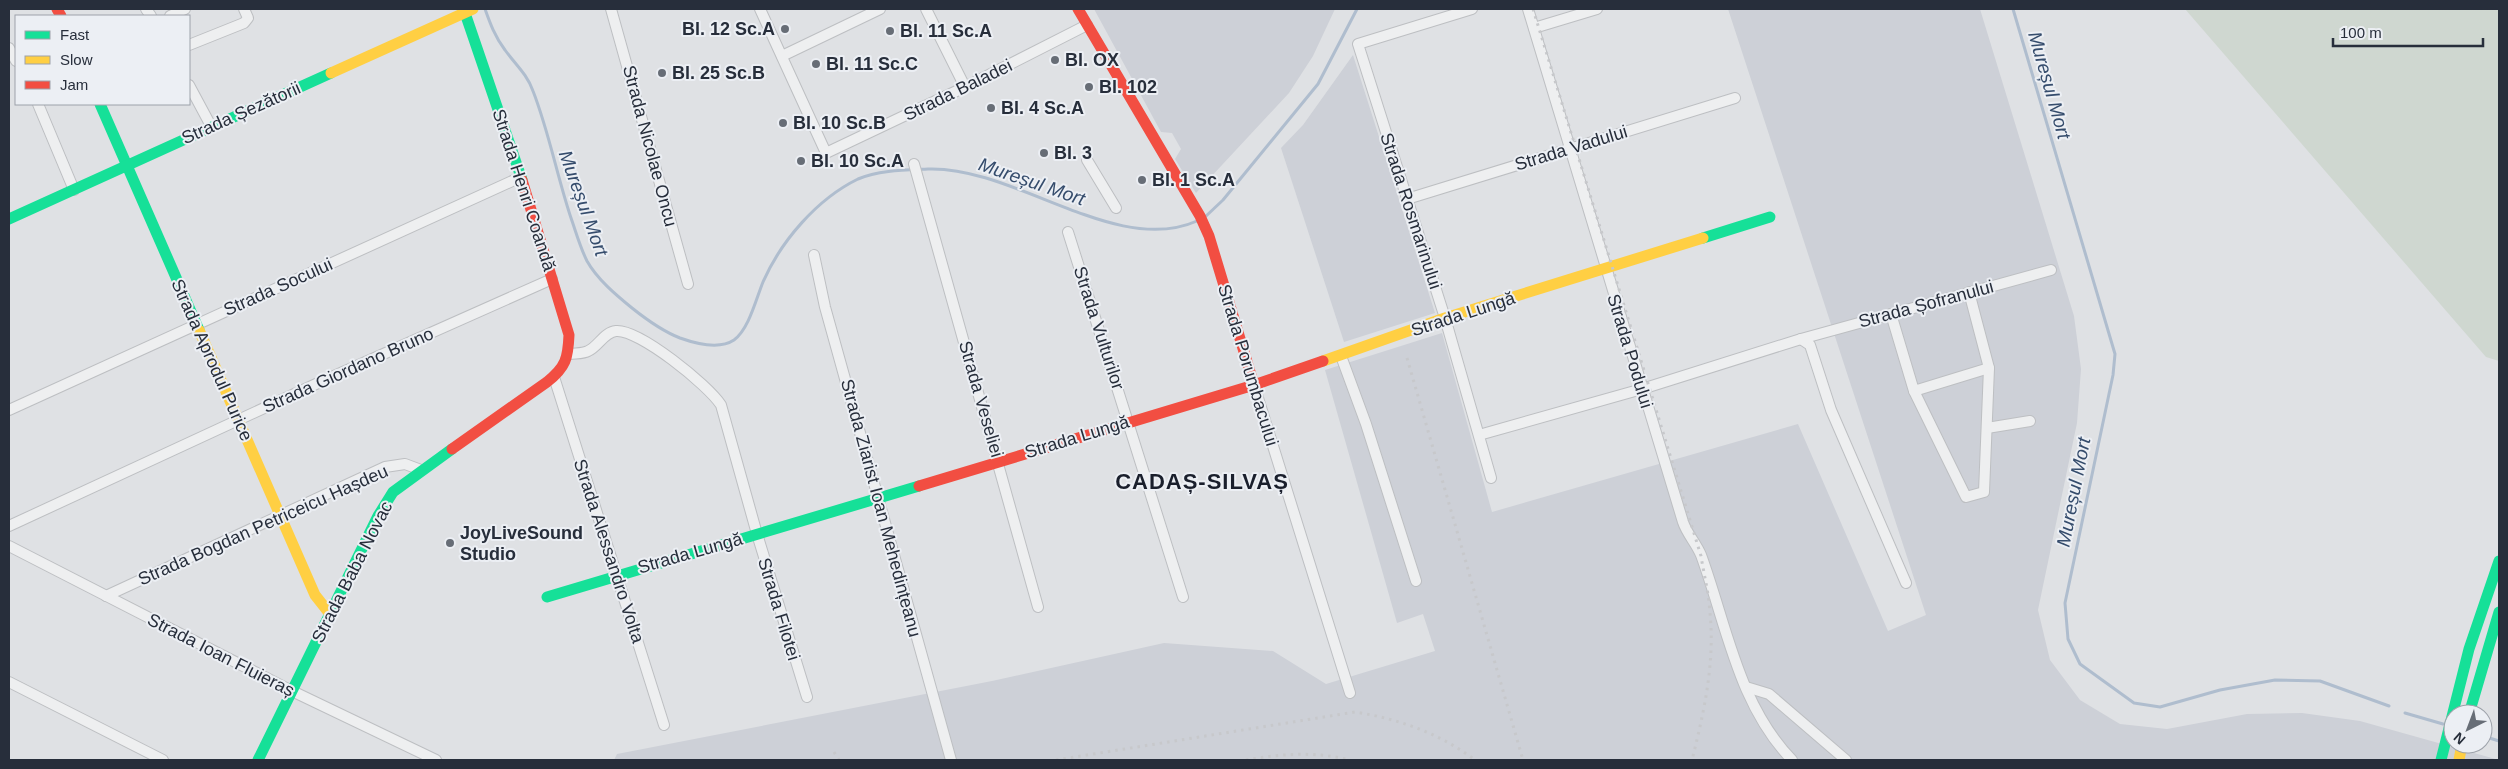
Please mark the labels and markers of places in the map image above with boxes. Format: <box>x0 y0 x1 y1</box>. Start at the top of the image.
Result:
place label: Bl. 12 Sc.A <box>682 19 775 39</box>
place label: Bl. 11 Sc.A <box>900 21 992 41</box>
marker: Bl. 12 Sc.A <box>779 23 791 35</box>
marker: Bl. 11 Sc.A <box>884 25 896 37</box>
place label: Bl. OX <box>1065 50 1119 70</box>
place label: Bl. 11 Sc.C <box>826 54 918 74</box>
marker: Bl. OX <box>1049 54 1061 66</box>
marker: Bl. 11 Sc.C <box>810 58 822 70</box>
place label: Bl. 25 Sc.B <box>672 63 765 83</box>
marker: Bl. 25 Sc.B <box>656 67 668 79</box>
place label: Bl. 102 <box>1099 77 1157 97</box>
marker: Bl. 102 <box>1083 81 1095 93</box>
place label: Bl. 4 Sc.A <box>1001 98 1084 118</box>
marker: Bl. 4 Sc.A <box>985 102 997 114</box>
place label: Bl. 10 Sc.B <box>793 113 886 133</box>
marker: Bl. 10 Sc.B <box>777 117 789 129</box>
place label: Bl. 3 <box>1054 143 1092 163</box>
marker: Bl. 3 <box>1038 147 1050 159</box>
place label: Bl. 10 Sc.A <box>811 151 904 171</box>
marker: Bl. 10 Sc.A <box>795 155 807 167</box>
place label: Bl. 1 Sc.A <box>1152 170 1235 190</box>
marker: Bl. 1 Sc.A <box>1136 174 1148 186</box>
place label: JoyLiveSound Studio <box>460 523 583 564</box>
marker: JoyLiveSound Studio <box>444 537 456 549</box>

